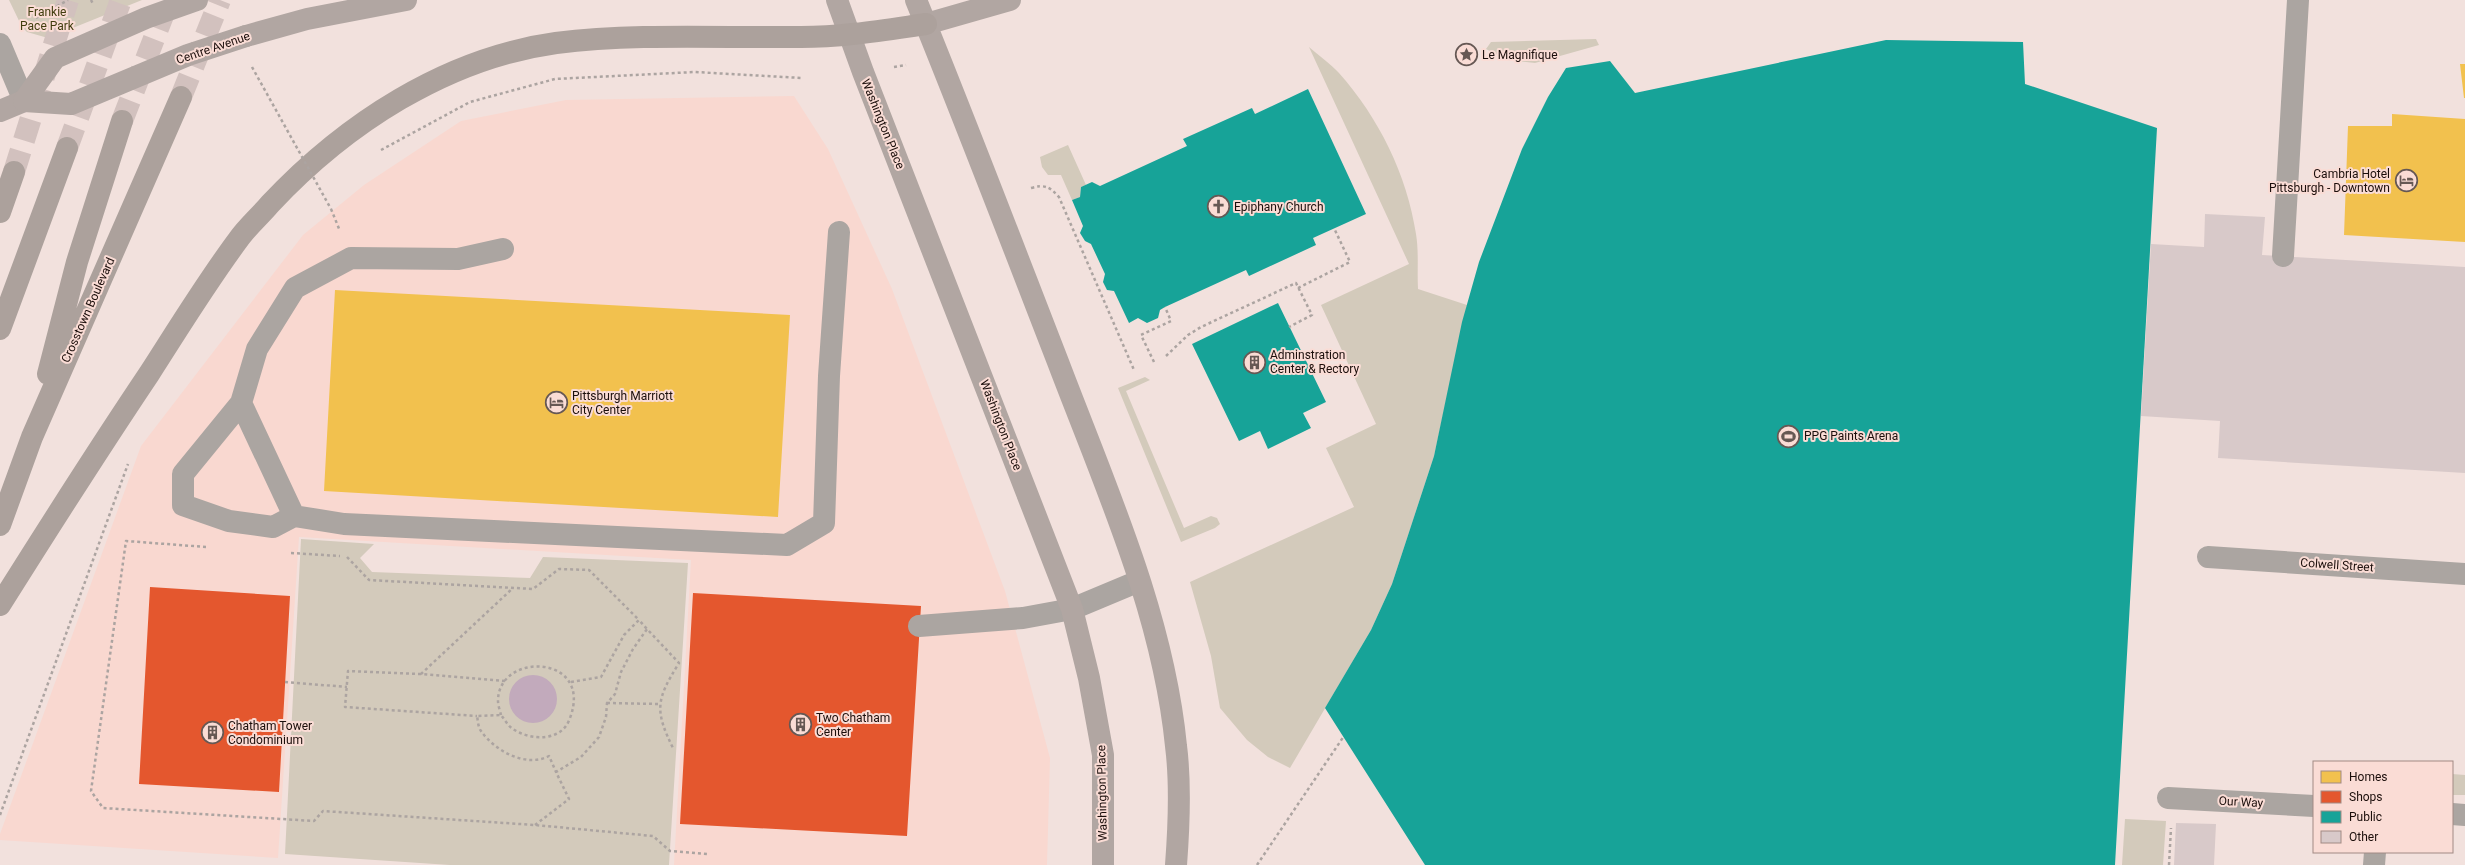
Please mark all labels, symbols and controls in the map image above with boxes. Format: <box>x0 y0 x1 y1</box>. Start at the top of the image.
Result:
park label: Frankie Pace Park <box>20 5 75 33</box>
street label: Centre Avenue <box>174 29 252 67</box>
place icon: Le Magnifique <box>1454 42 1480 68</box>
place label: Le Magnifique <box>1482 48 1558 62</box>
street label: Washington Place <box>859 77 907 171</box>
place label: Cambria Hotel Pittsburgh - Downtown <box>2269 167 2390 195</box>
hotel icon: Cambria Hotel Pittsburgh - Downtown <box>2393 168 2419 194</box>
church icon: Epiphany Church <box>1206 194 1232 220</box>
place label: Epiphany Church <box>1234 200 1324 214</box>
street label: Crosstown Boulevard <box>59 255 117 365</box>
place label: Adminstration Center & Rectory <box>1270 348 1359 376</box>
building icon: Adminstration Center & Rectory <box>1241 349 1267 375</box>
street label: Washington Place <box>977 378 1025 472</box>
place label: Pittsburgh Marriott City Center <box>572 389 673 417</box>
hotel icon: Pittsburgh Marriott City Center <box>544 390 570 416</box>
sports icon: PPG Paints Arena <box>1776 423 1802 449</box>
place label: PPG Paints Arena <box>1804 429 1898 443</box>
street label: Colwell Street <box>2300 555 2374 575</box>
place label: Two Chatham Center <box>816 711 890 739</box>
building icon: Two Chatham Center <box>787 712 813 738</box>
place label: Chatham Tower Condominium <box>228 719 312 747</box>
building icon: Chatham Tower Condominium <box>199 720 225 746</box>
street label: Washington Place <box>1094 745 1110 841</box>
legend <box>2313 761 2453 853</box>
text: Homes <box>2349 770 2387 784</box>
text: Shops <box>2349 790 2383 804</box>
street label: Our Way <box>2218 794 2264 810</box>
text: Public <box>2349 810 2382 824</box>
text: Other <box>2349 830 2378 844</box>

